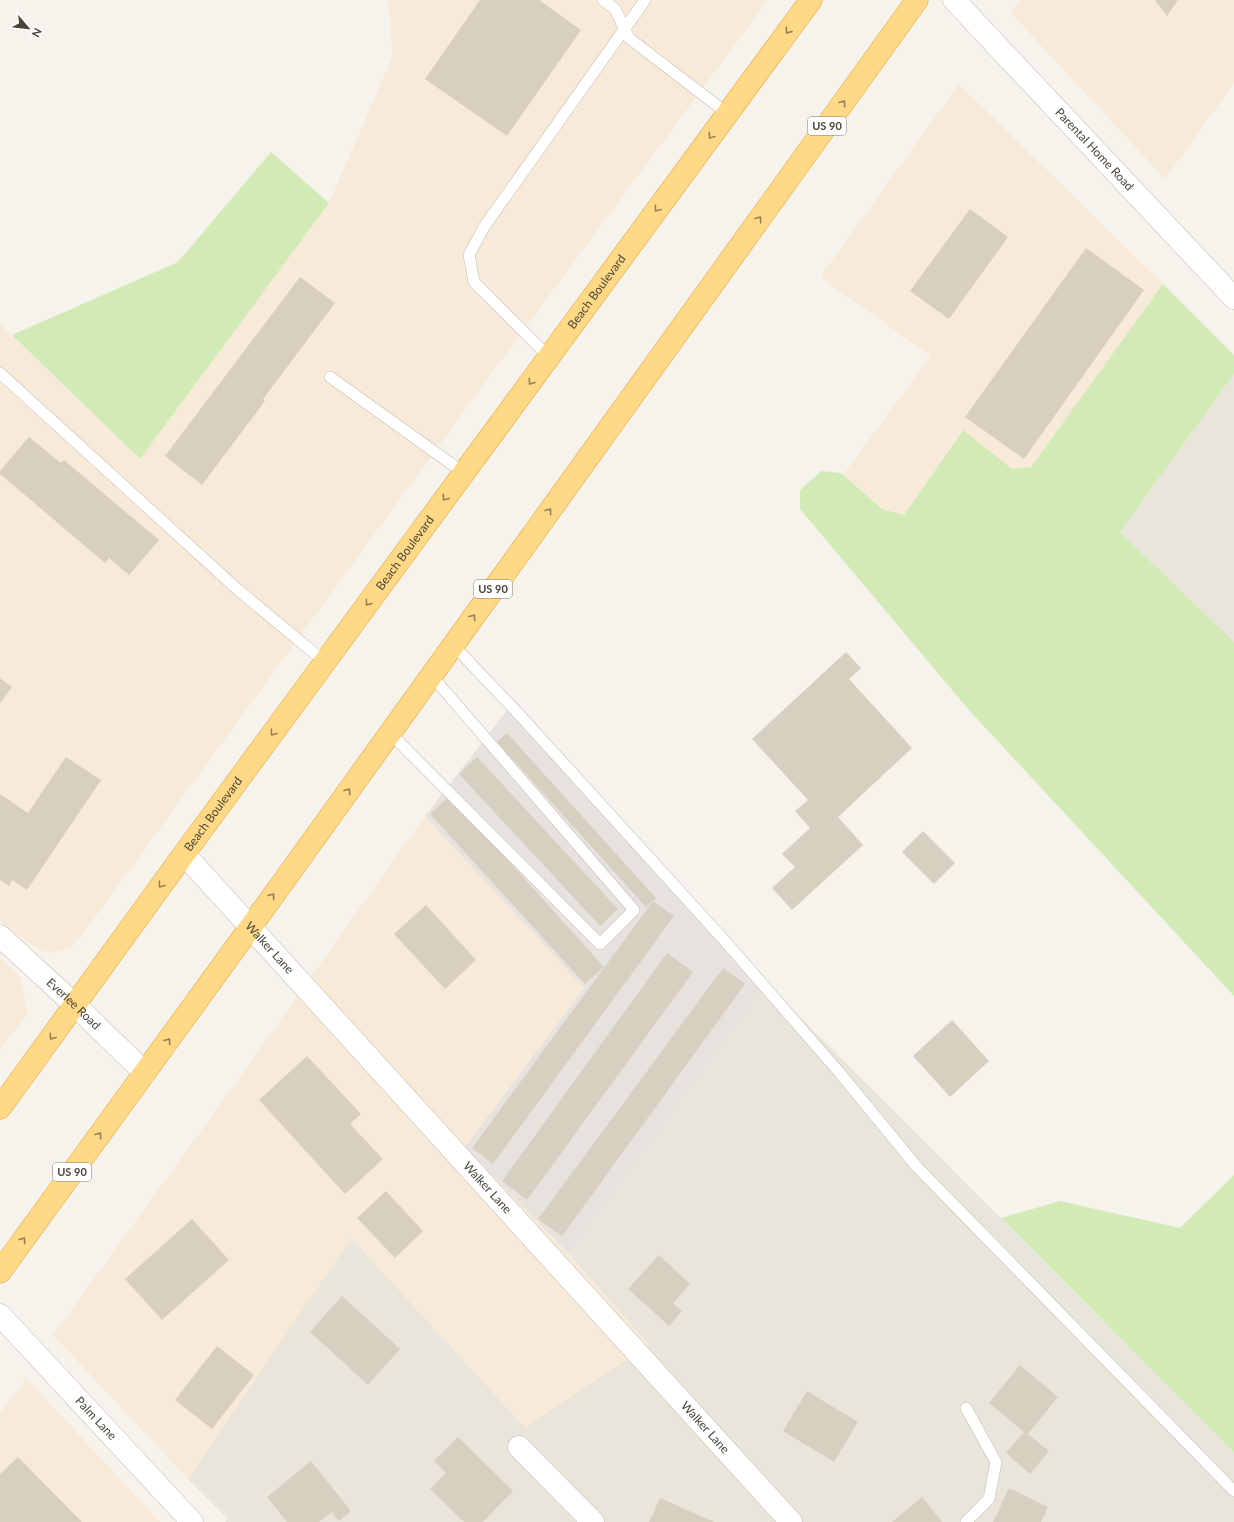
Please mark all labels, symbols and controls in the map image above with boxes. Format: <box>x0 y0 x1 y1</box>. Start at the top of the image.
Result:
north arrow <box>8 8 48 48</box>
text: N <box>30 26 45 40</box>
one-way arrow <box>786 27 793 34</box>
one-way arrow <box>838 100 845 107</box>
street label: Parental Home Road <box>1052 105 1137 194</box>
road number: US 90 <box>808 117 846 135</box>
one-way arrow <box>709 132 716 139</box>
one-way arrow <box>655 205 662 212</box>
one-way arrow <box>754 217 761 224</box>
street label: Beach Boulevard <box>564 251 629 332</box>
one-way arrow <box>528 377 535 384</box>
one-way arrow <box>443 493 450 500</box>
one-way arrow <box>544 509 551 516</box>
street label: Beach Boulevard <box>372 513 437 593</box>
road number: US 90 <box>474 580 512 598</box>
one-way arrow <box>366 598 373 605</box>
one-way arrow <box>468 614 475 621</box>
one-way arrow <box>271 728 278 735</box>
street label: Beach Boulevard <box>181 774 245 854</box>
one-way arrow <box>343 788 350 795</box>
one-way arrow <box>159 881 166 888</box>
one-way arrow <box>268 894 275 901</box>
street label: Walker Lane <box>242 919 297 977</box>
street label: Everlee Road <box>44 975 104 1033</box>
one-way arrow <box>50 1032 57 1039</box>
one-way arrow <box>163 1039 170 1046</box>
one-way arrow <box>95 1133 102 1140</box>
street label: Walker Lane <box>460 1158 515 1217</box>
road number: US 90 <box>53 1163 91 1181</box>
one-way arrow <box>18 1238 25 1245</box>
street label: Palm Lane <box>72 1393 120 1443</box>
street label: Walker Lane <box>678 1398 733 1456</box>

